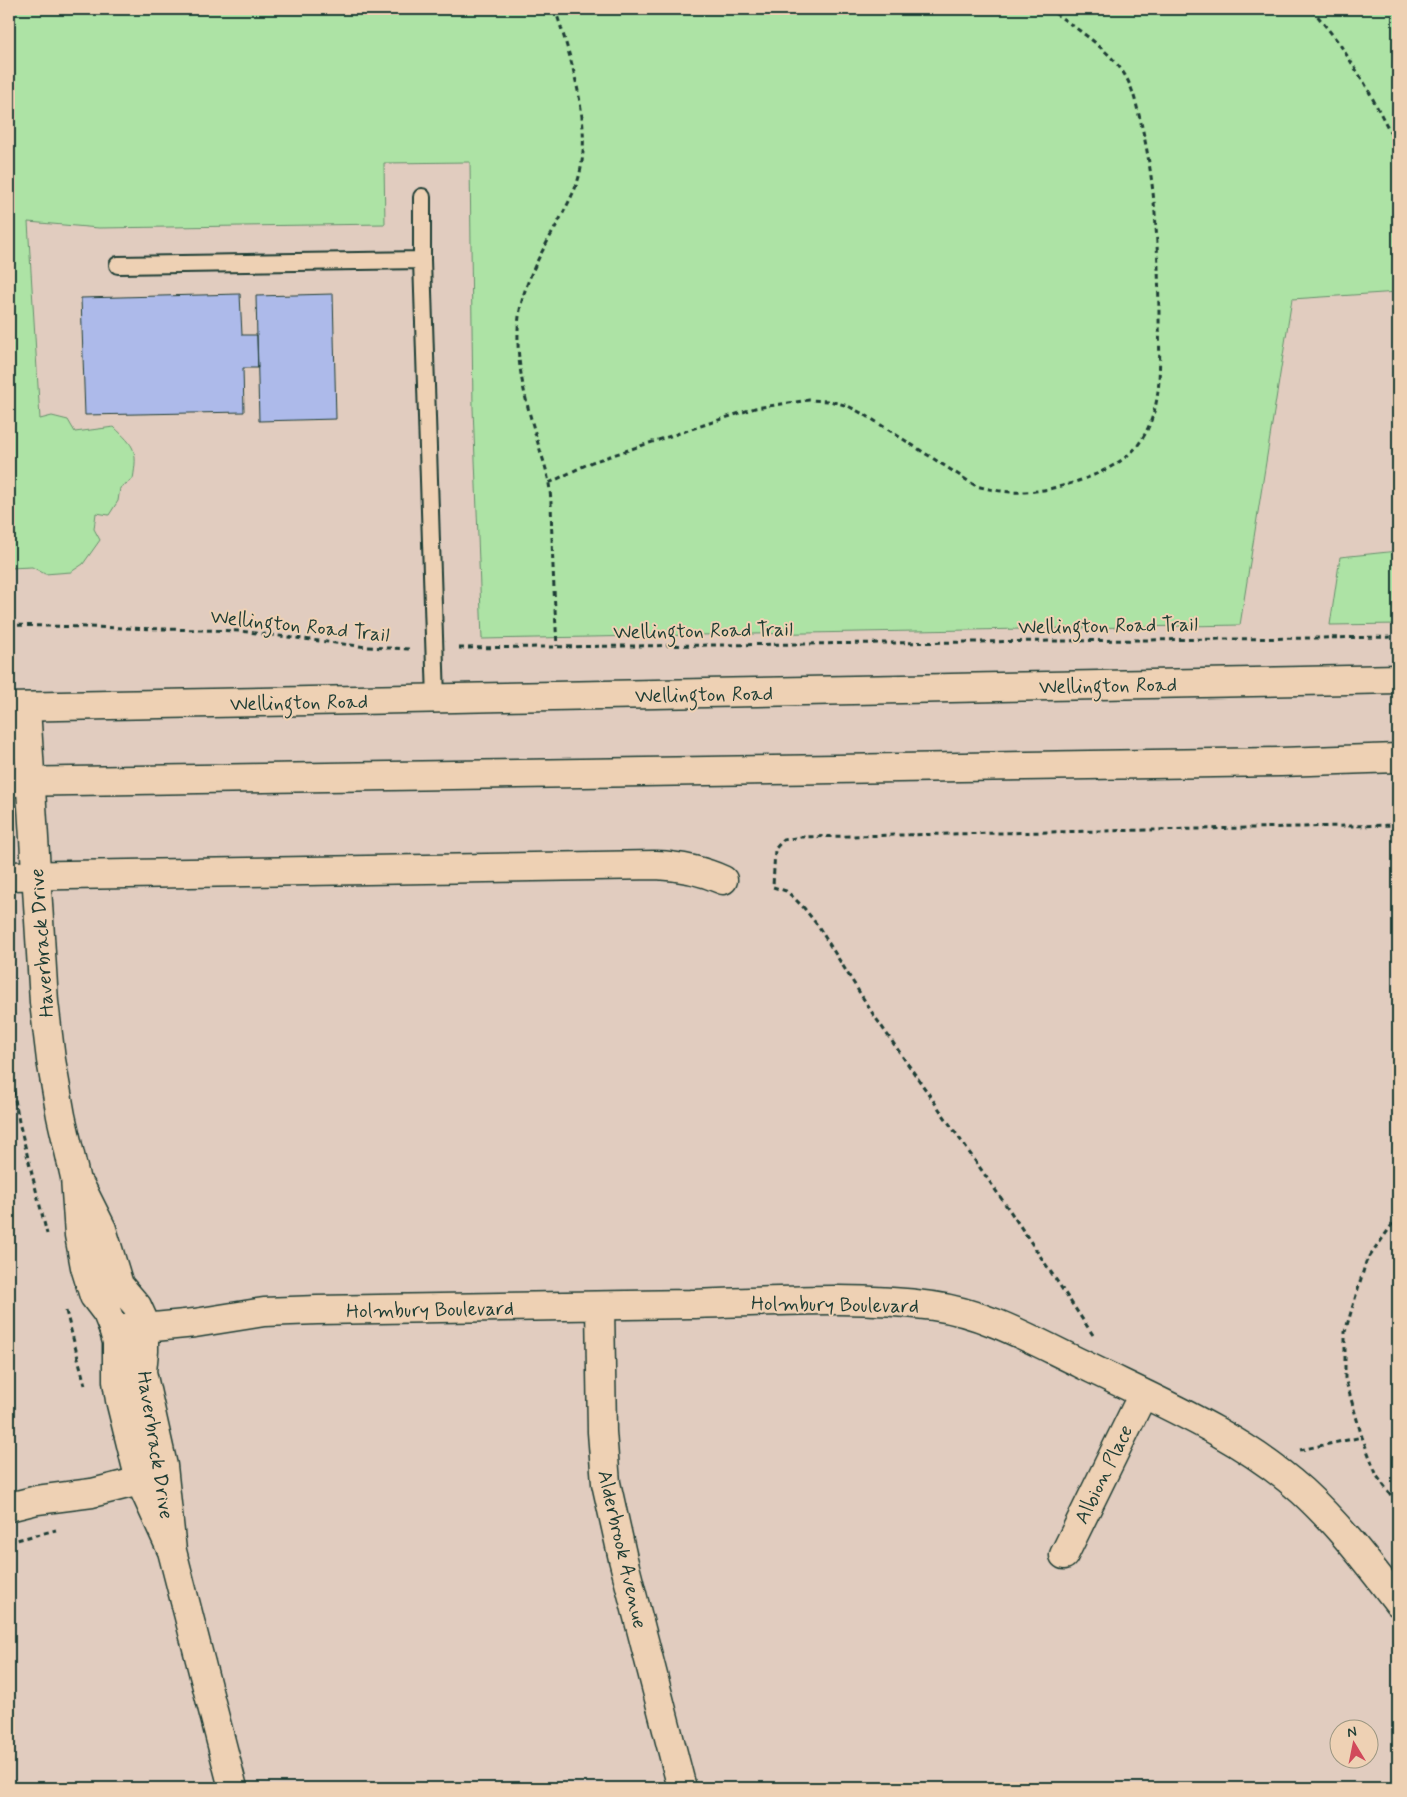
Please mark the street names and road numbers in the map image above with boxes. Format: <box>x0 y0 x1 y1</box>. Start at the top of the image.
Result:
street label: Wellington Road Trail <box>209 604 391 651</box>
street label: Wellington Road Trail <box>1018 611 1198 644</box>
street label: Wellington Road Trail <box>613 616 793 649</box>
street label: Wellington Road <box>1039 672 1177 703</box>
street label: Wellington Road <box>635 681 773 712</box>
street label: Wellington Road <box>230 689 368 720</box>
street label: Haverbrack Drive <box>24 867 61 1018</box>
street label: Holmbury Boulevard <box>751 1291 919 1320</box>
street label: Holmbury Boulevard <box>346 1296 514 1325</box>
street label: Haverbrack Drive <box>129 1369 180 1521</box>
street label: Albion Place <box>1069 1421 1140 1529</box>
street label: Alderbrook Avenue <box>590 1467 653 1631</box>

